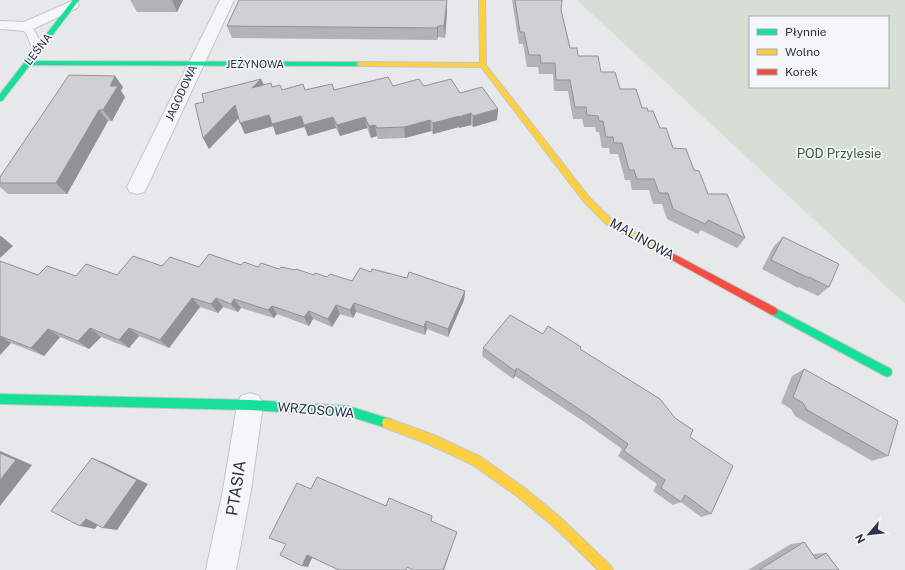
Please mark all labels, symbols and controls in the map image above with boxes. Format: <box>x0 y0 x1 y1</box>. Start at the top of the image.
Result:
legend <box>749 16 889 88</box>
text: Płynnie <box>785 25 827 39</box>
street label: LEŚNA <box>21 30 54 67</box>
text: Wolno <box>785 45 820 59</box>
street label: JEŻYNOWA <box>226 57 284 70</box>
street label: JAGODOWA <box>163 63 199 123</box>
text: Korek <box>785 65 818 79</box>
park label: POD Przylesie <box>797 146 881 161</box>
street label: MALINOWA <box>607 215 677 263</box>
street label: WRZOSOWA <box>277 399 355 421</box>
street label: PTASIA <box>222 459 250 517</box>
north arrow <box>849 514 889 554</box>
text: N <box>853 532 867 545</box>

